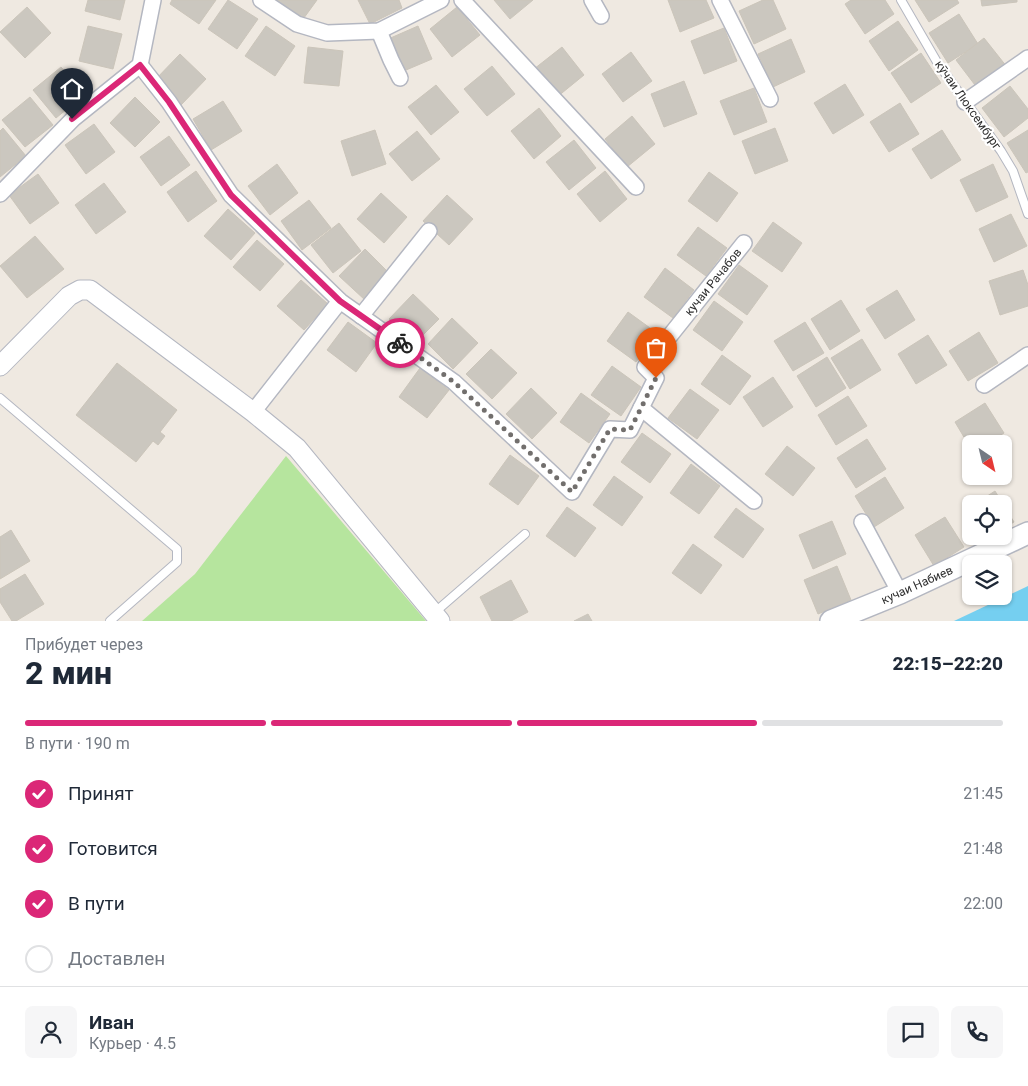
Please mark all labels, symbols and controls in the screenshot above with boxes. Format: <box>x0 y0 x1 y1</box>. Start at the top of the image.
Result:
street label: кӯчаи Люксембург <box>932 58 1004 152</box>
pin <box>51 68 93 119</box>
icon: home <box>58 75 86 103</box>
street label: кучаи Рачабов <box>682 245 745 318</box>
courier <box>375 318 425 368</box>
pin <box>635 327 677 378</box>
icon: bike <box>386 329 414 357</box>
icon: bag <box>642 334 670 362</box>
north arrow <box>962 435 1012 485</box>
map controls <box>962 435 1012 605</box>
button: locate <box>962 495 1012 545</box>
button: layers <box>962 555 1012 605</box>
street label: кучаи Набиев <box>879 563 955 607</box>
text: Прибудет через <box>25 635 143 654</box>
text: 22:15–22:20 <box>892 652 1003 675</box>
text: 2 мин <box>25 654 112 692</box>
text: В пути · 190 m <box>25 734 130 753</box>
icon: check <box>25 780 53 808</box>
text: Принят <box>68 782 134 805</box>
text: 21:45 <box>963 784 1003 803</box>
icon: check <box>25 835 53 863</box>
text: Готовится <box>68 837 158 860</box>
text: 21:48 <box>963 839 1003 858</box>
icon: check <box>25 890 53 918</box>
text: В пути <box>68 892 125 915</box>
text: 22:00 <box>963 894 1003 913</box>
text: Доставлен <box>68 947 165 970</box>
button: person <box>25 1006 77 1058</box>
button: chat <box>887 1006 939 1058</box>
button: phone <box>951 1006 1003 1058</box>
text: Иван <box>89 1011 134 1034</box>
text: Курьер · 4.5 <box>89 1034 176 1053</box>

